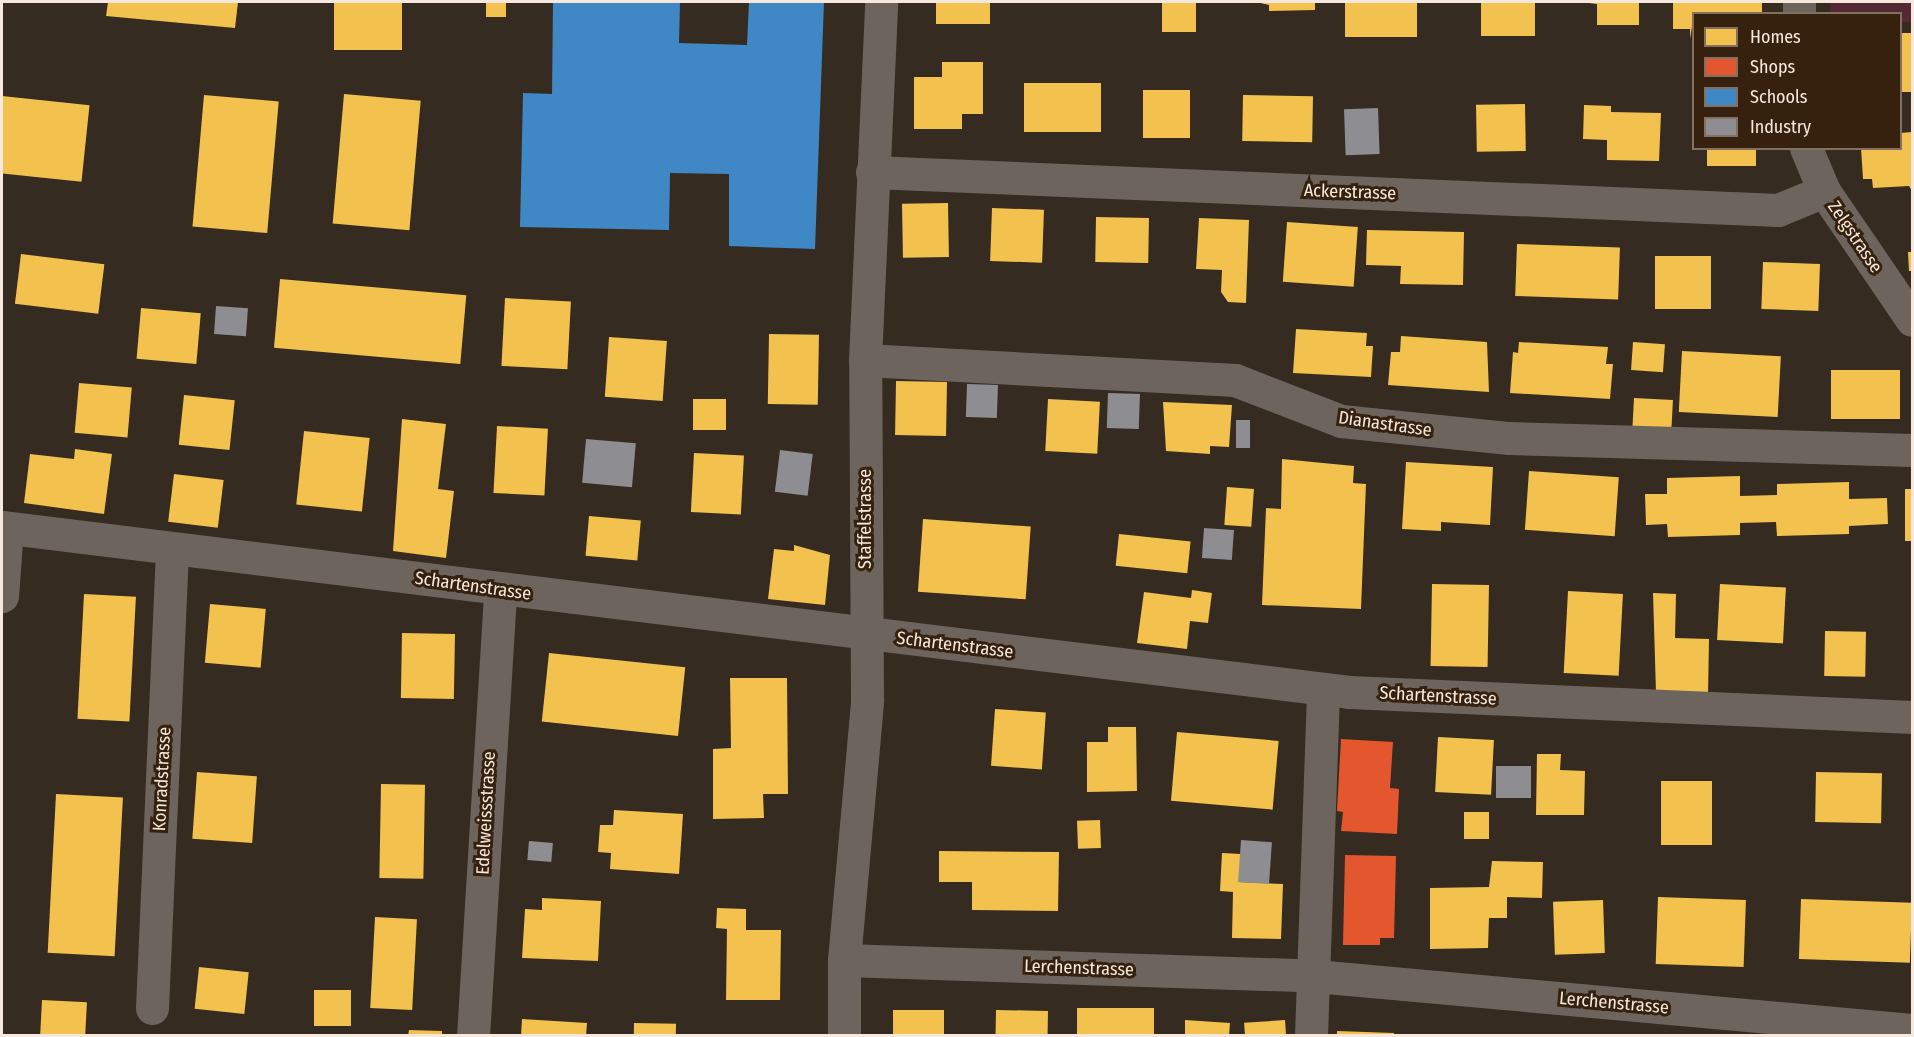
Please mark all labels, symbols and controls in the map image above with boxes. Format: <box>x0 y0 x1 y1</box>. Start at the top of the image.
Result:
legend <box>1692 12 1902 150</box>
text: Homes <box>1750 26 1801 48</box>
text: Shops <box>1750 56 1795 78</box>
text: Schools <box>1750 86 1808 108</box>
text: Industry <box>1750 116 1811 138</box>
street label: Ackerstrasse <box>1303 180 1397 204</box>
street label: Zelgstrasse <box>1823 197 1887 277</box>
street label: Dianastrasse <box>1337 407 1433 441</box>
street label: Staffelstrasse <box>854 469 876 569</box>
street label: Schartenstrasse <box>413 567 533 605</box>
street label: Schartenstrasse <box>895 627 1015 663</box>
street label: Schartenstrasse <box>1379 682 1497 710</box>
street label: Konradstrasse <box>148 726 176 832</box>
street label: Edelweissstrasse <box>472 751 500 875</box>
street label: Lerchenstrasse <box>1024 955 1134 981</box>
street label: Lerchenstrasse <box>1558 987 1670 1019</box>

